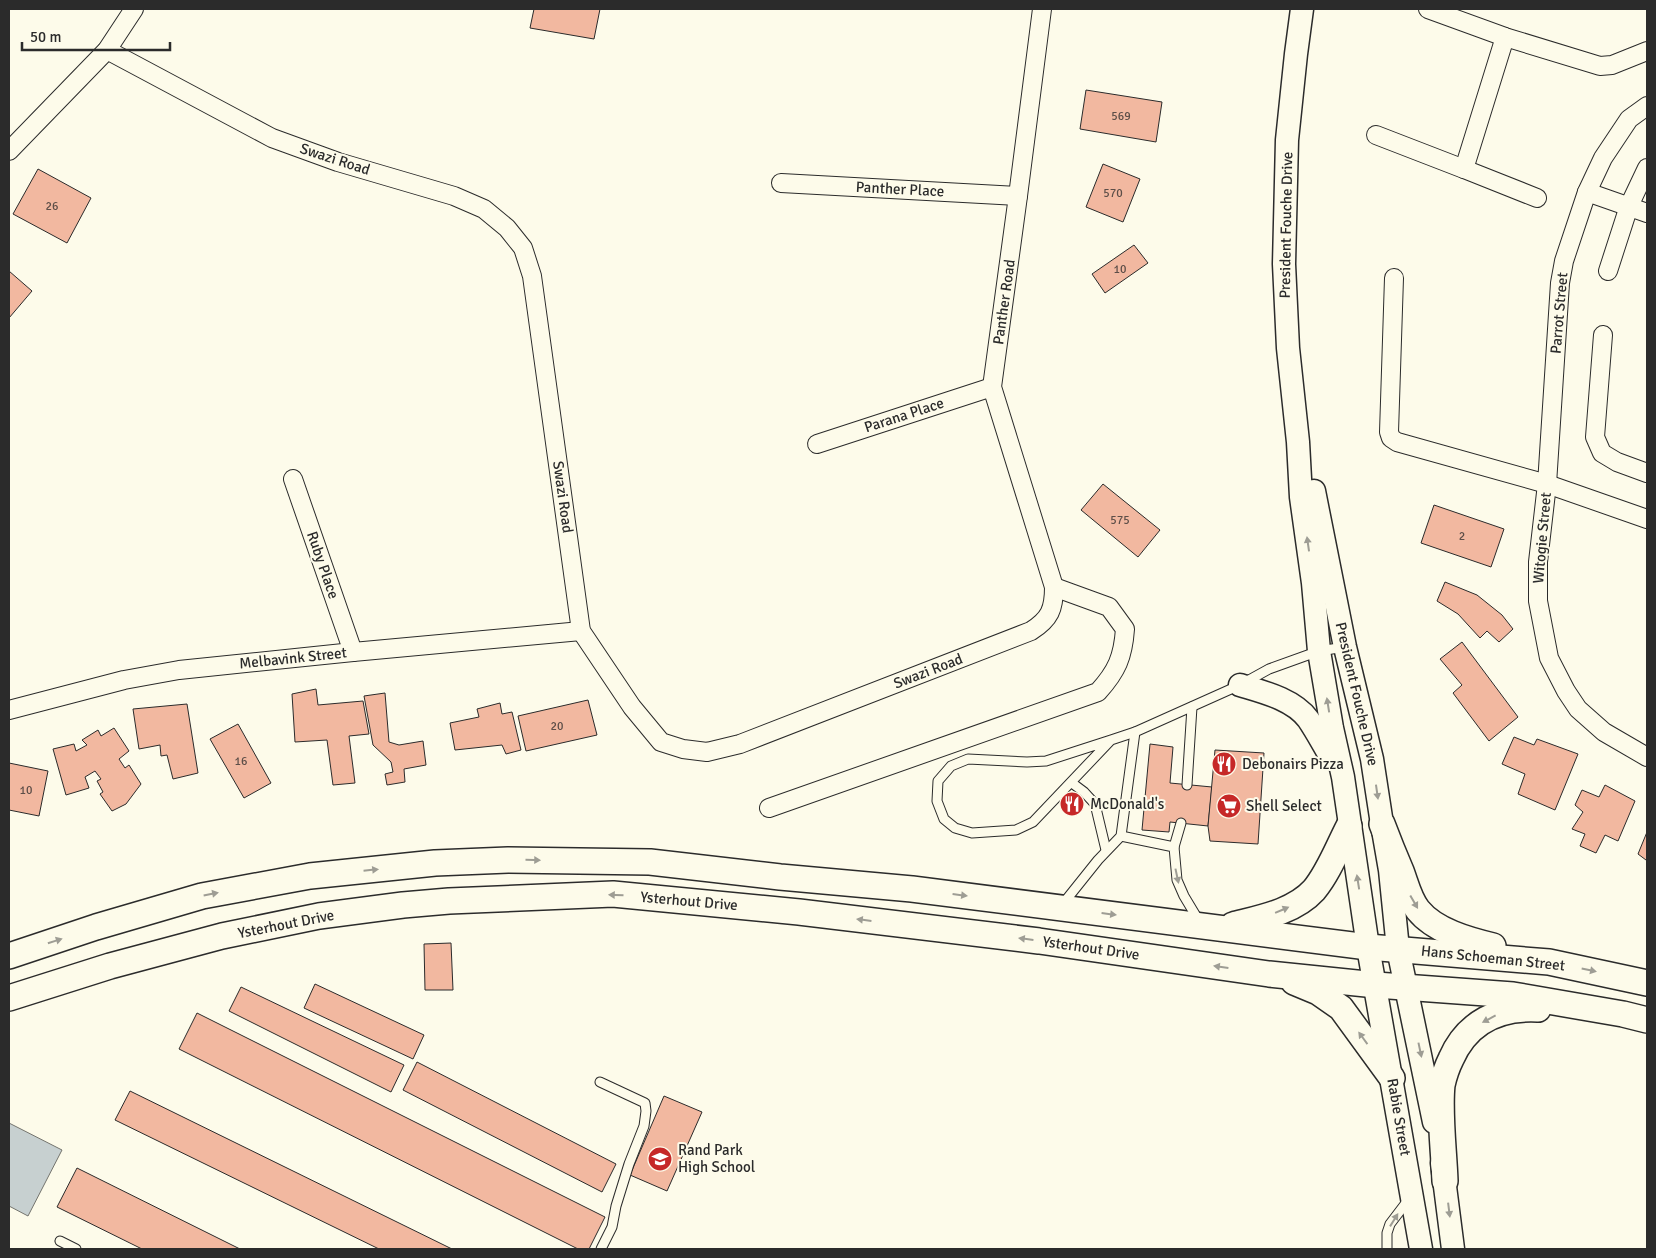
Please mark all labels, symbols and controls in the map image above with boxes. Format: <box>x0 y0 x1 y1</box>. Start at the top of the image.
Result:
scale bar <box>22 20 170 52</box>
text: 50 m <box>30 28 61 46</box>
house number: 569 <box>1111 109 1131 124</box>
street label: Swazi Road <box>298 139 372 179</box>
street label: President Fouche Drive <box>1276 151 1296 299</box>
street label: Panther Place <box>855 178 945 200</box>
house number: 570 <box>1103 186 1123 201</box>
house number: 26 <box>46 199 58 214</box>
street label: Panther Road <box>989 258 1019 346</box>
house number: 10 <box>1114 262 1126 277</box>
street label: Parrot Street <box>1546 271 1572 355</box>
street label: Parana Place <box>862 394 946 436</box>
street label: Swazi Road <box>549 460 577 534</box>
street label: Witogie Street <box>1529 492 1555 584</box>
house number: 575 <box>1110 513 1130 528</box>
street label: Ruby Place <box>303 529 343 601</box>
house number: 2 <box>1459 529 1465 544</box>
one-way arrow <box>1303 535 1311 551</box>
street label: President Fouche Drive <box>1332 620 1382 768</box>
street label: Melbavink Street <box>238 643 348 673</box>
street label: Swazi Road <box>891 650 965 692</box>
one-way arrow <box>1324 696 1332 712</box>
house number: 20 <box>551 719 563 734</box>
restaurant icon: Debonairs Pizza <box>1211 751 1237 777</box>
house number: 16 <box>235 754 247 769</box>
place label: Debonairs Pizza <box>1242 755 1344 773</box>
house number: 10 <box>20 783 32 798</box>
one-way arrow <box>1373 784 1381 800</box>
restaurant icon: McDonald's <box>1059 791 1085 817</box>
supermarket icon: Shell Select <box>1216 793 1242 819</box>
place label: McDonald's <box>1090 795 1165 813</box>
place label: Shell Select <box>1246 797 1322 815</box>
one-way arrow <box>525 856 541 864</box>
one-way arrow <box>363 866 379 874</box>
one-way arrow <box>1173 868 1181 883</box>
one-way arrow <box>1353 874 1361 890</box>
street label: Ysterhout Drive <box>640 888 738 914</box>
one-way arrow <box>203 890 219 898</box>
one-way arrow <box>607 891 623 899</box>
one-way arrow <box>953 891 969 899</box>
one-way arrow <box>1409 895 1418 908</box>
street label: Ysterhout Drive <box>236 906 336 942</box>
one-way arrow <box>1275 906 1289 914</box>
one-way arrow <box>1101 910 1117 918</box>
one-way arrow <box>856 916 872 924</box>
street label: Ysterhout Drive <box>1041 932 1141 964</box>
one-way arrow <box>1017 935 1033 943</box>
one-way arrow <box>48 937 63 945</box>
street label: Hans Schoeman Street <box>1420 941 1566 975</box>
one-way arrow <box>1213 963 1229 971</box>
one-way arrow <box>1581 966 1597 974</box>
one-way arrow <box>1482 1015 1496 1023</box>
one-way arrow <box>1358 1031 1368 1045</box>
one-way arrow <box>1416 1043 1424 1058</box>
street label: Rabie Street <box>1383 1077 1415 1157</box>
place label: Rand Park High School <box>678 1141 755 1176</box>
school or university icon: Rand Park High School <box>647 1146 673 1172</box>
one-way arrow <box>1445 1202 1453 1218</box>
one-way arrow <box>1389 1213 1398 1227</box>

